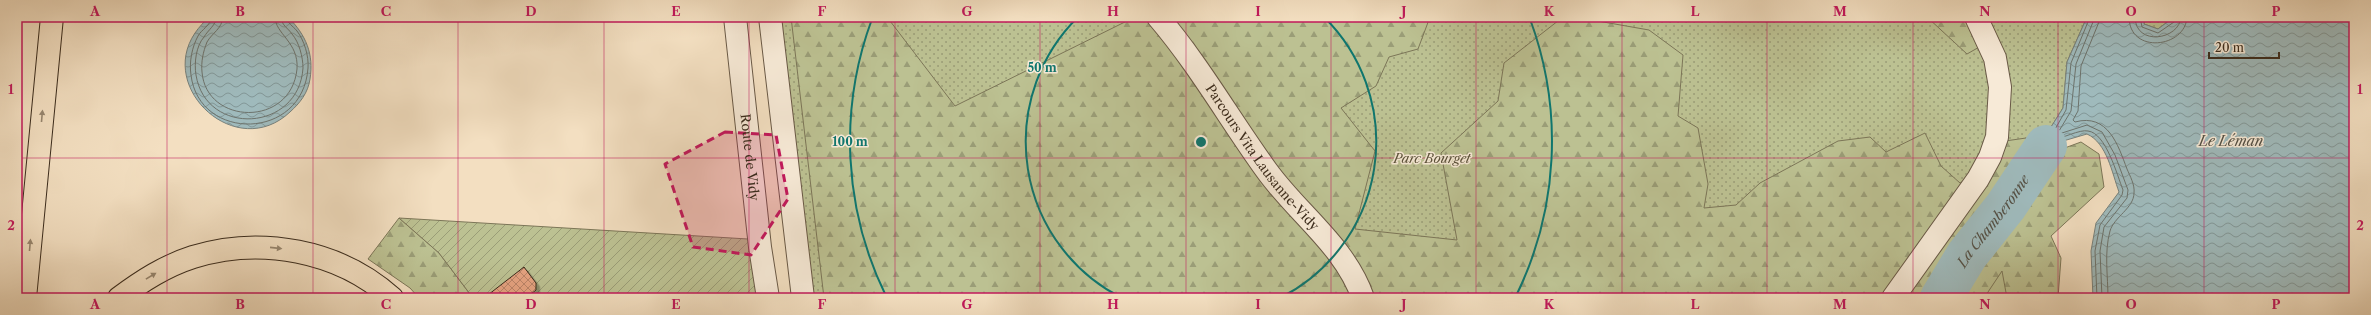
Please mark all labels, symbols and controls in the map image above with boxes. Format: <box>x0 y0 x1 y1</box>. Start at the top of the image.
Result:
text: A <box>89 3 101 19</box>
text: B <box>235 3 245 19</box>
text: C <box>381 3 391 19</box>
text: D <box>525 3 537 19</box>
text: E <box>671 3 681 19</box>
text: F <box>818 3 827 19</box>
text: G <box>961 3 973 19</box>
text: H <box>1107 3 1119 19</box>
text: I <box>1255 3 1261 19</box>
text: J <box>1399 3 1407 19</box>
text: K <box>1544 3 1555 19</box>
text: L <box>1691 3 1700 19</box>
text: M <box>1833 3 1847 19</box>
text: N <box>1979 3 1991 19</box>
text: O <box>2125 3 2137 19</box>
text: P <box>2272 3 2281 19</box>
scale bar <box>2209 34 2279 60</box>
text: 20 m <box>2215 40 2244 55</box>
text: 50 m <box>1027 60 1057 75</box>
text: 1 <box>8 81 14 97</box>
street label: Parcours Vita Lausanne-Vidy <box>1202 81 1323 234</box>
text: 1 <box>2357 81 2363 97</box>
one-way arrow <box>39 110 46 122</box>
street label: Route de Vidy <box>738 113 763 202</box>
water label: Le Léman <box>2198 132 2263 150</box>
text: 100 m <box>832 134 868 149</box>
centre of rings <box>1194 135 1208 149</box>
park label: Parc Bourget <box>1393 150 1472 166</box>
water label: La Chamberonne <box>1952 170 2034 271</box>
text: 2 <box>7 217 15 233</box>
text: 2 <box>2356 217 2364 233</box>
one-way arrow <box>27 239 33 251</box>
one-way arrow <box>270 245 282 252</box>
one-way arrow <box>145 273 157 280</box>
text: A <box>89 296 101 312</box>
text: B <box>235 296 245 312</box>
text: C <box>381 296 391 312</box>
text: D <box>525 296 537 312</box>
text: E <box>671 296 681 312</box>
text: F <box>818 296 827 312</box>
text: G <box>961 296 973 312</box>
text: H <box>1107 296 1119 312</box>
text: I <box>1255 296 1261 312</box>
text: J <box>1399 296 1407 312</box>
text: K <box>1544 296 1555 312</box>
text: L <box>1691 296 1700 312</box>
text: M <box>1833 296 1847 312</box>
text: N <box>1979 296 1991 312</box>
text: O <box>2125 296 2137 312</box>
text: P <box>2272 296 2281 312</box>

